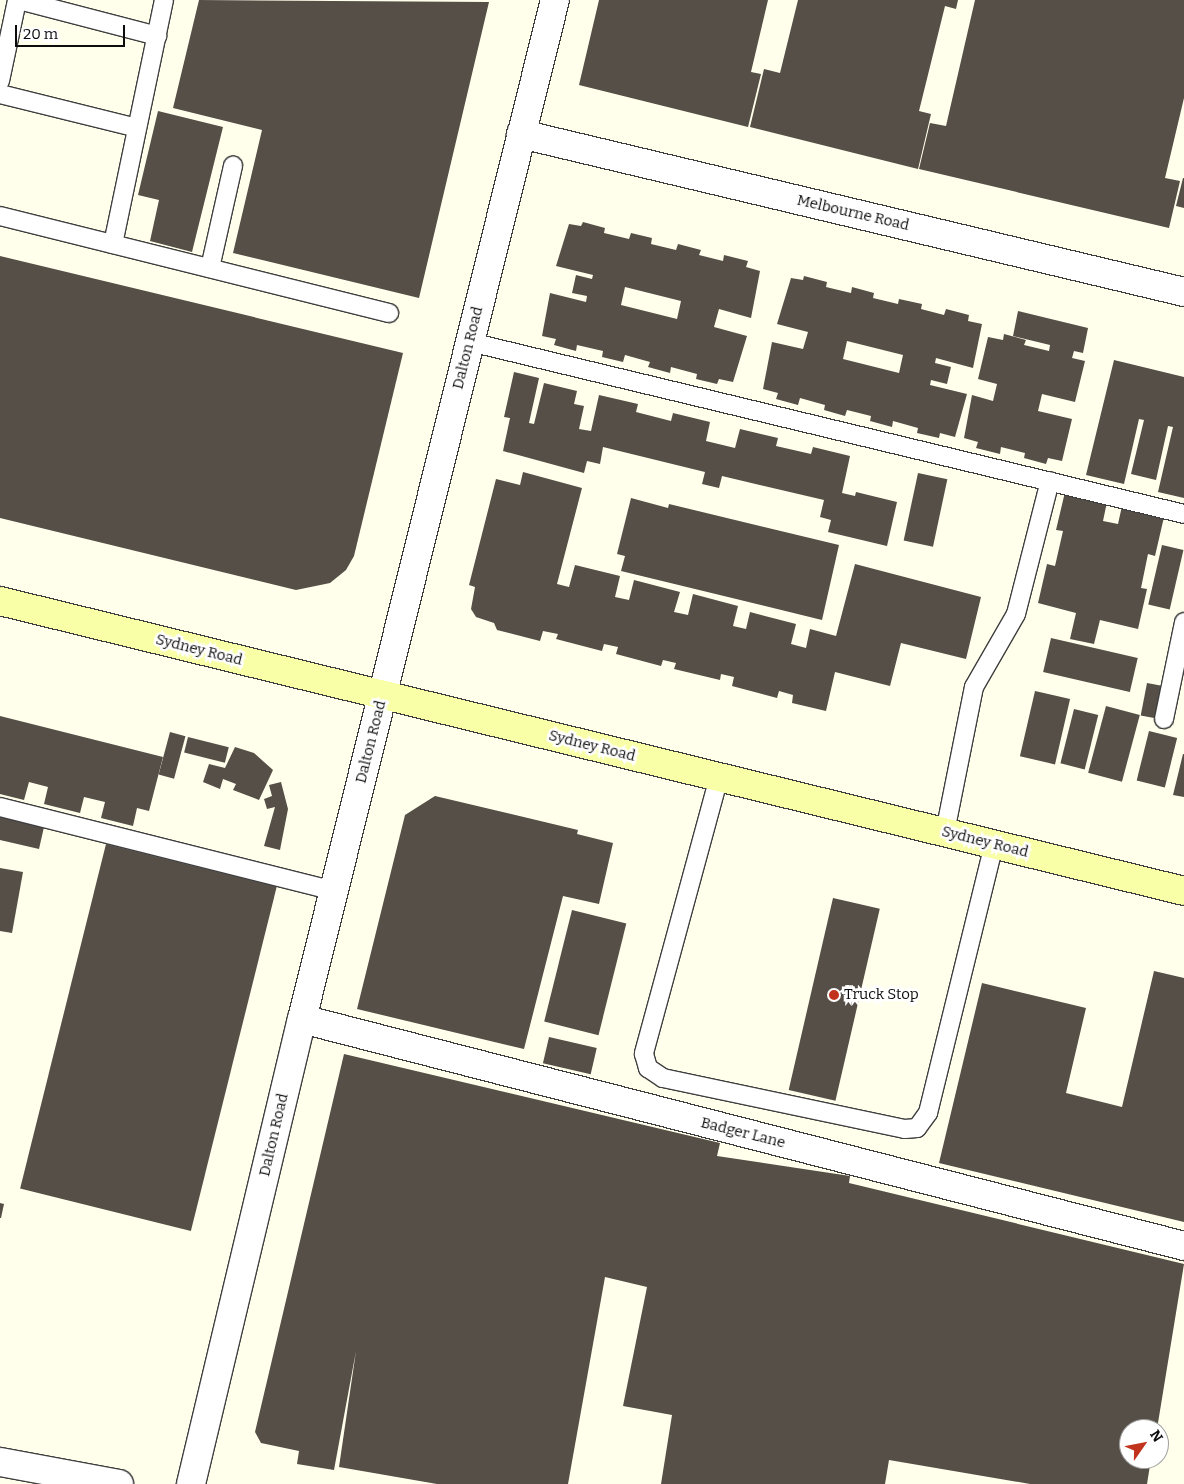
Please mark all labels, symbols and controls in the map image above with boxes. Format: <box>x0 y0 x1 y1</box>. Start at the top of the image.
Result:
scale bar <box>18 15 128 47</box>
text: 20 m <box>23 25 58 43</box>
street label: Melbourne Road <box>795 191 911 235</box>
street label: Dalton Road <box>449 305 487 391</box>
street label: Sydney Road <box>154 631 244 669</box>
street label: Dalton Road <box>352 699 390 785</box>
street label: Sydney Road <box>547 727 637 765</box>
street label: Sydney Road <box>940 823 1030 861</box>
place label: Truck Stop <box>844 986 919 1004</box>
marker: Truck Stop <box>828 989 840 1001</box>
street label: Dalton Road <box>256 1092 292 1178</box>
street label: Badger Lane <box>699 1114 787 1152</box>
north arrow <box>1119 1419 1169 1469</box>
text: N <box>1146 1427 1166 1445</box>

